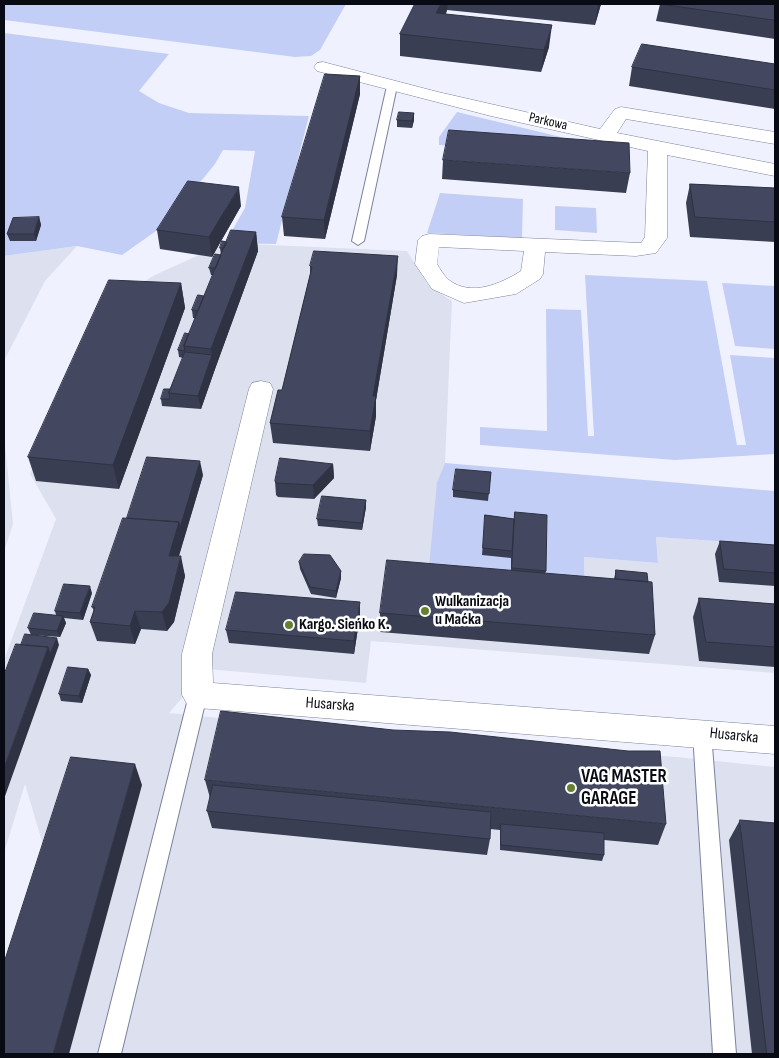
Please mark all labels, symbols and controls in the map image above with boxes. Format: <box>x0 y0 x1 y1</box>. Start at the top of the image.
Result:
street label: Parkowa <box>527 109 569 135</box>
place label: Wulkanizacja u Maćka <box>435 592 509 630</box>
marker: Wulkanizacja u Maćka <box>419 605 431 617</box>
place label: Kargo. Sieńko K. <box>299 615 390 635</box>
marker: Kargo. Sieńko K. <box>283 619 295 631</box>
street label: Husarska <box>305 694 355 716</box>
street label: Husarska <box>709 724 759 748</box>
place label: VAG MASTER GARAGE <box>581 766 667 810</box>
marker: VAG MASTER GARAGE <box>565 782 577 794</box>

